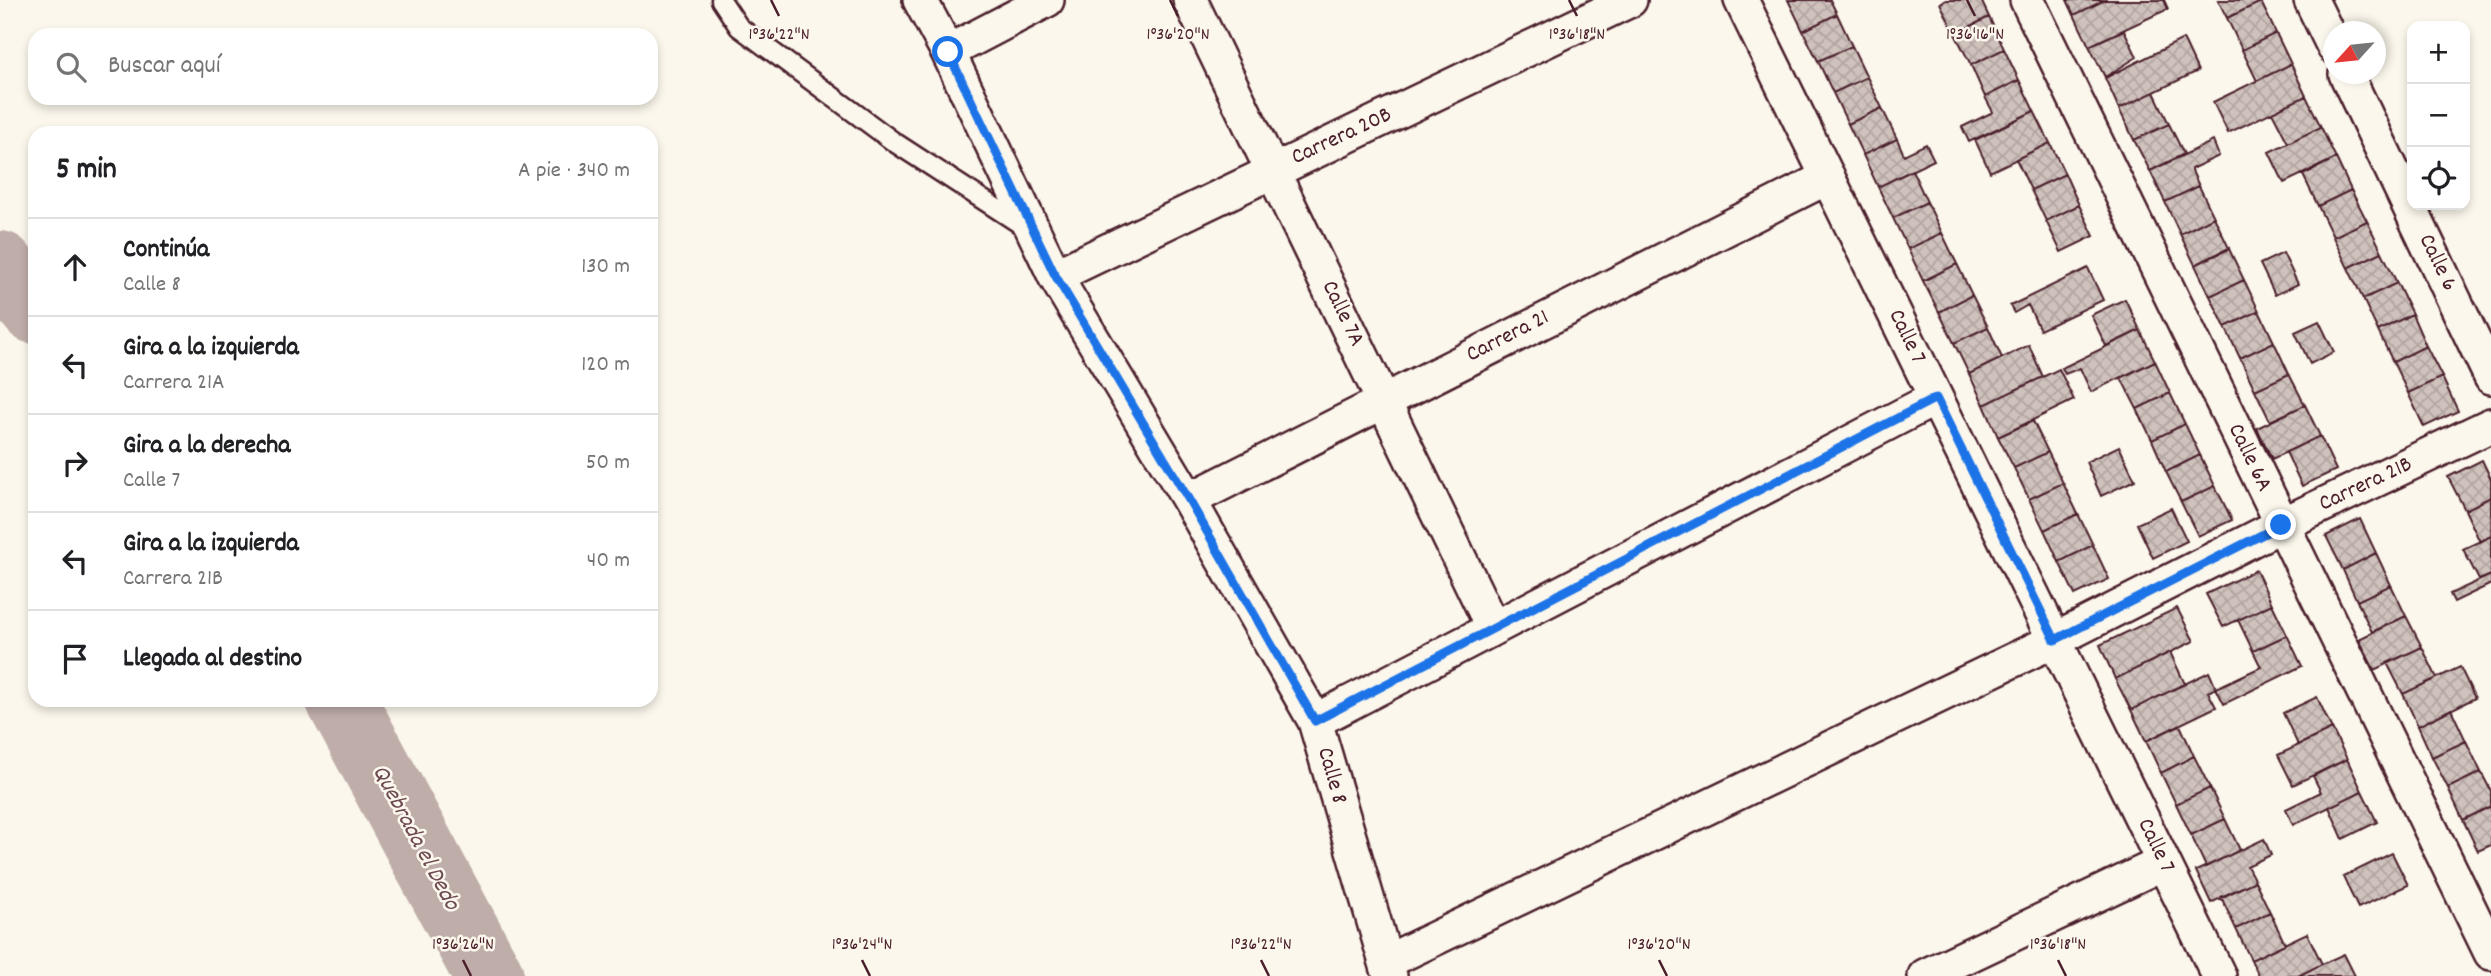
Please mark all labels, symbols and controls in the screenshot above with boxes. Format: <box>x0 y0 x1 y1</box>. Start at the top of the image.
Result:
north arrow <box>2323 21 2386 84</box>
map controls <box>2407 21 2470 210</box>
button: + <box>2407 21 2470 84</box>
text: 1°36'22"N <box>748 23 810 48</box>
text: 1°36'20"N <box>1146 23 1210 48</box>
text: 1°36'18"N <box>1549 23 1605 48</box>
text: 1°36'16"N <box>1946 23 2004 48</box>
search box <box>28 28 658 105</box>
route start <box>932 36 963 67</box>
icon: search <box>52 48 90 86</box>
text: Buscar aquí <box>108 48 220 85</box>
button: − <box>2407 84 2470 147</box>
street label: Carrera 20B <box>1286 99 1398 175</box>
button: locate <box>2407 147 2470 210</box>
text: 5 min <box>56 150 117 193</box>
text: A pie · 340 m <box>518 155 630 188</box>
street label: Calle 6 <box>2409 229 2465 297</box>
text: Continúa <box>123 232 209 269</box>
icon: ahead <box>56 248 94 286</box>
text: 130 m <box>581 251 630 284</box>
text: Calle 8 <box>123 269 181 302</box>
street label: Calle 7A <box>1312 275 1372 353</box>
street label: Carrera 21 <box>1461 302 1555 372</box>
street label: Calle 7 <box>1879 304 1933 370</box>
text: Gira a la izquierda <box>123 330 299 367</box>
icon: left <box>56 346 94 384</box>
text: 120 m <box>581 349 630 382</box>
text: Carrera 21A <box>123 367 225 400</box>
street label: Calle 6A <box>2218 418 2280 498</box>
text: Gira a la derecha <box>123 428 290 465</box>
icon: right <box>56 444 94 482</box>
text: 50 m <box>586 447 630 480</box>
street label: Carrera 21B <box>2314 449 2418 521</box>
text: Calle 7 <box>123 465 180 498</box>
route end <box>2265 509 2296 540</box>
text: Gira a la izquierda <box>123 526 299 563</box>
icon: left <box>56 542 94 580</box>
text: 40 m <box>587 545 630 578</box>
text: Carrera 21B <box>123 563 223 596</box>
icon: arrive <box>56 640 94 678</box>
text: Llegada al destino <box>123 641 302 678</box>
street label: Calle 8 <box>1307 744 1355 808</box>
water label: Quebrada el Dedo <box>362 759 468 918</box>
street label: Calle 7 <box>2128 813 2182 879</box>
text: 1°36'26"N <box>432 933 494 958</box>
text: 1°36'24"N <box>832 933 892 958</box>
text: 1°36'22"N <box>1230 933 1292 958</box>
text: 1°36'20"N <box>1627 933 1691 958</box>
text: 1°36'18"N <box>2030 933 2086 958</box>

